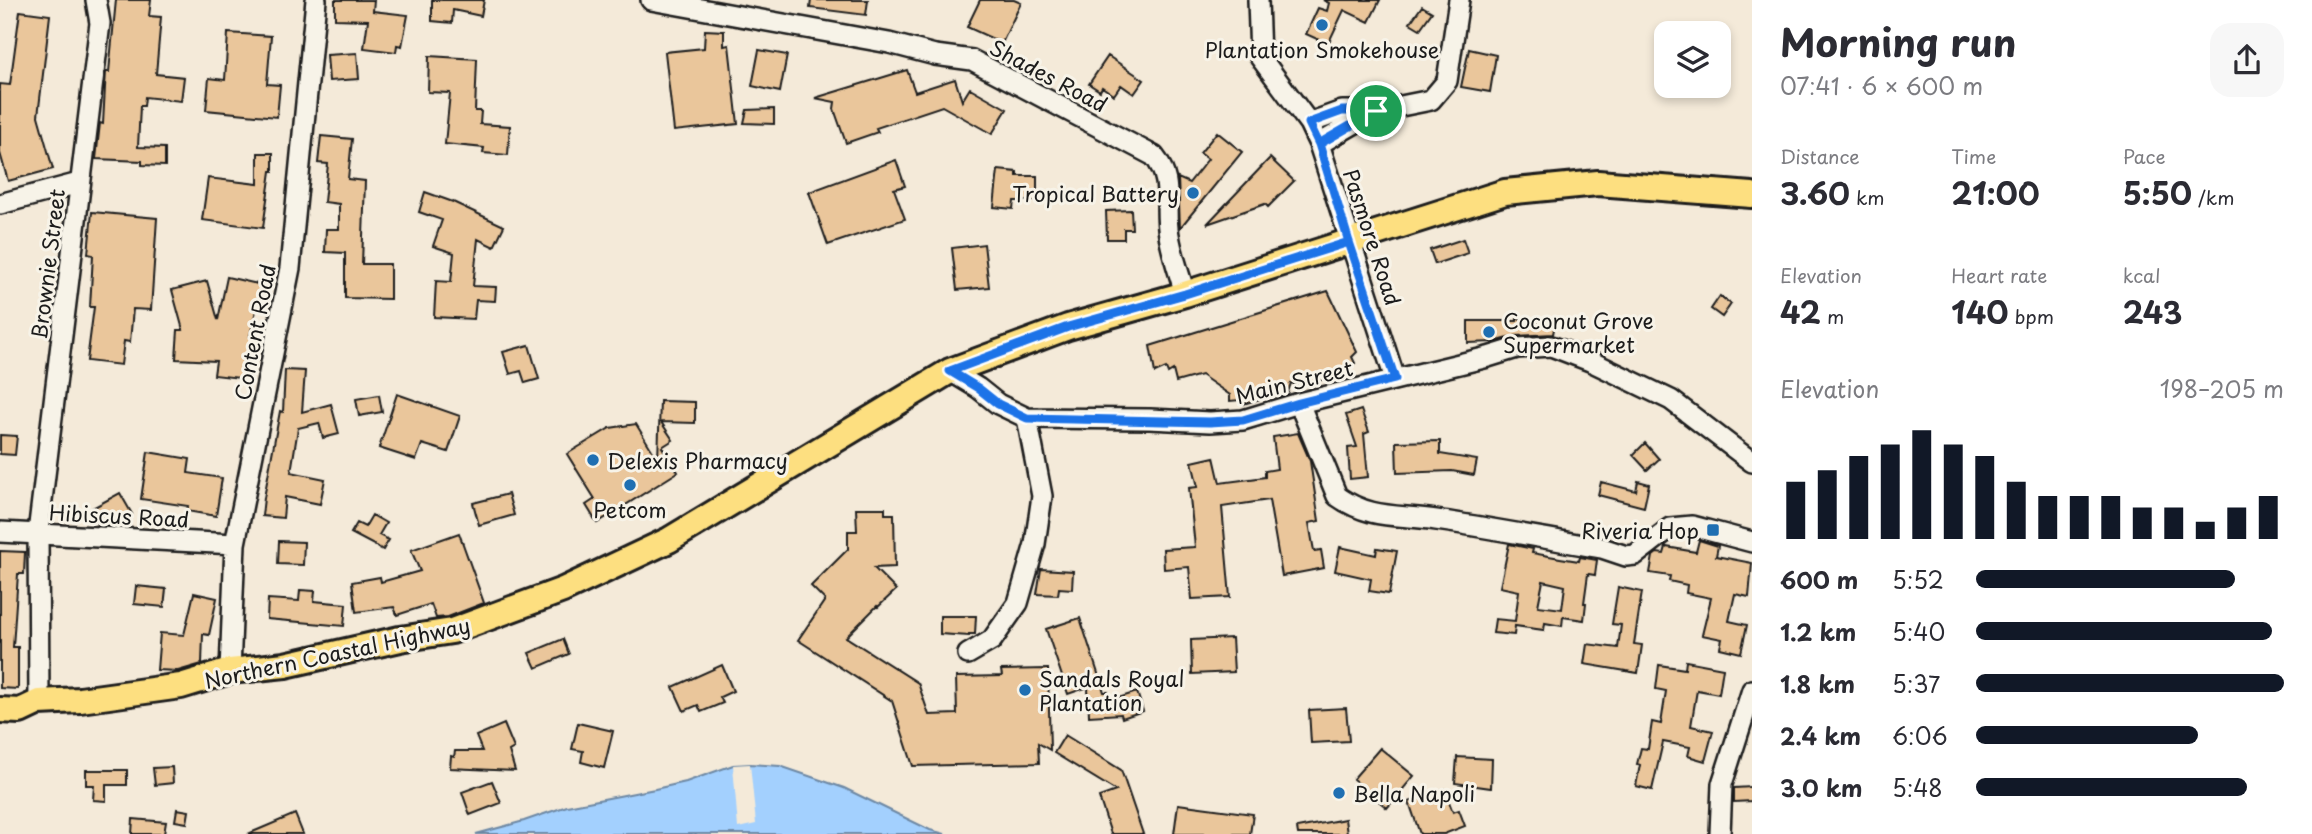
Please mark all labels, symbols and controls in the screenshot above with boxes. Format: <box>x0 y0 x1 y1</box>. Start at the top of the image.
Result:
text: Morning run <box>1780 13 2016 70</box>
marker: Plantation Smokehouse <box>1314 17 1330 33</box>
map controls <box>1654 21 1731 98</box>
button: layers <box>1654 21 1731 98</box>
button: share <box>2210 23 2284 97</box>
street label: Shades Road <box>984 31 1114 119</box>
place label: Plantation Smokehouse <box>1205 33 1439 65</box>
text: 07:41 · 6 × 600 m <box>1780 68 1983 103</box>
pin <box>1346 81 1406 141</box>
icon: arrive <box>1357 92 1395 130</box>
text: Distance <box>1780 142 1860 170</box>
text: Time <box>1951 142 1996 170</box>
text: Pace <box>2123 142 2166 170</box>
street label: Pasmore Road <box>1336 165 1410 309</box>
text: 3.60 <box>1780 170 1850 215</box>
text: 21:00 <box>1951 170 2040 215</box>
text: 5:50 <box>2123 170 2192 215</box>
place label: Tropical Battery <box>1012 177 1179 209</box>
text: km <box>1850 183 1885 211</box>
text: /km <box>2192 183 2234 211</box>
marker: Tropical Battery <box>1185 185 1201 201</box>
street label: Brownie Street <box>22 187 72 341</box>
street label: Content Road <box>225 261 283 403</box>
text: Elevation <box>1780 261 1862 289</box>
text: Heart rate <box>1951 261 2047 289</box>
text: kcal <box>2123 261 2161 289</box>
text: 42 <box>1780 289 1821 334</box>
text: 140 <box>1951 289 2009 334</box>
text: 243 <box>2123 289 2182 334</box>
text: m <box>1821 302 1844 330</box>
text: bpm <box>2009 302 2054 330</box>
place label: Coconut Grove Supermarket <box>1503 304 1654 360</box>
marker: Coconut Grove Supermarket <box>1481 324 1497 340</box>
street label: Main Street <box>1232 351 1356 411</box>
text: Elevation <box>1780 371 1879 406</box>
text: 198–205 m <box>2160 371 2284 406</box>
place label: Delexis Pharmacy <box>607 444 788 476</box>
marker: Delexis Pharmacy <box>585 452 601 468</box>
marker: Petcom <box>622 477 638 493</box>
place label: Petcom <box>593 493 667 525</box>
street label: Hibiscus Road <box>48 495 190 535</box>
place label: Riveria Hop <box>1581 514 1699 546</box>
marker: Riveria Hop <box>1705 522 1721 538</box>
text: 600 m <box>1780 562 1858 597</box>
text: 5:52 <box>1892 562 1944 597</box>
street label: Northern Coastal Highway <box>201 608 473 696</box>
text: 1.2 km <box>1780 614 1856 649</box>
text: 5:40 <box>1892 614 1945 649</box>
place label: Sandals Royal Plantation <box>1039 662 1185 718</box>
text: 1.8 km <box>1780 666 1855 701</box>
text: 5:37 <box>1892 666 1940 701</box>
marker: Sandals Royal Plantation <box>1017 682 1033 698</box>
text: 2.4 km <box>1780 718 1861 753</box>
text: 6:06 <box>1892 718 1948 753</box>
text: 3.0 km <box>1780 770 1862 805</box>
text: 5:48 <box>1892 770 1943 805</box>
place label: Bella Napoli <box>1353 777 1475 809</box>
marker: Bella Napoli <box>1331 785 1347 801</box>

